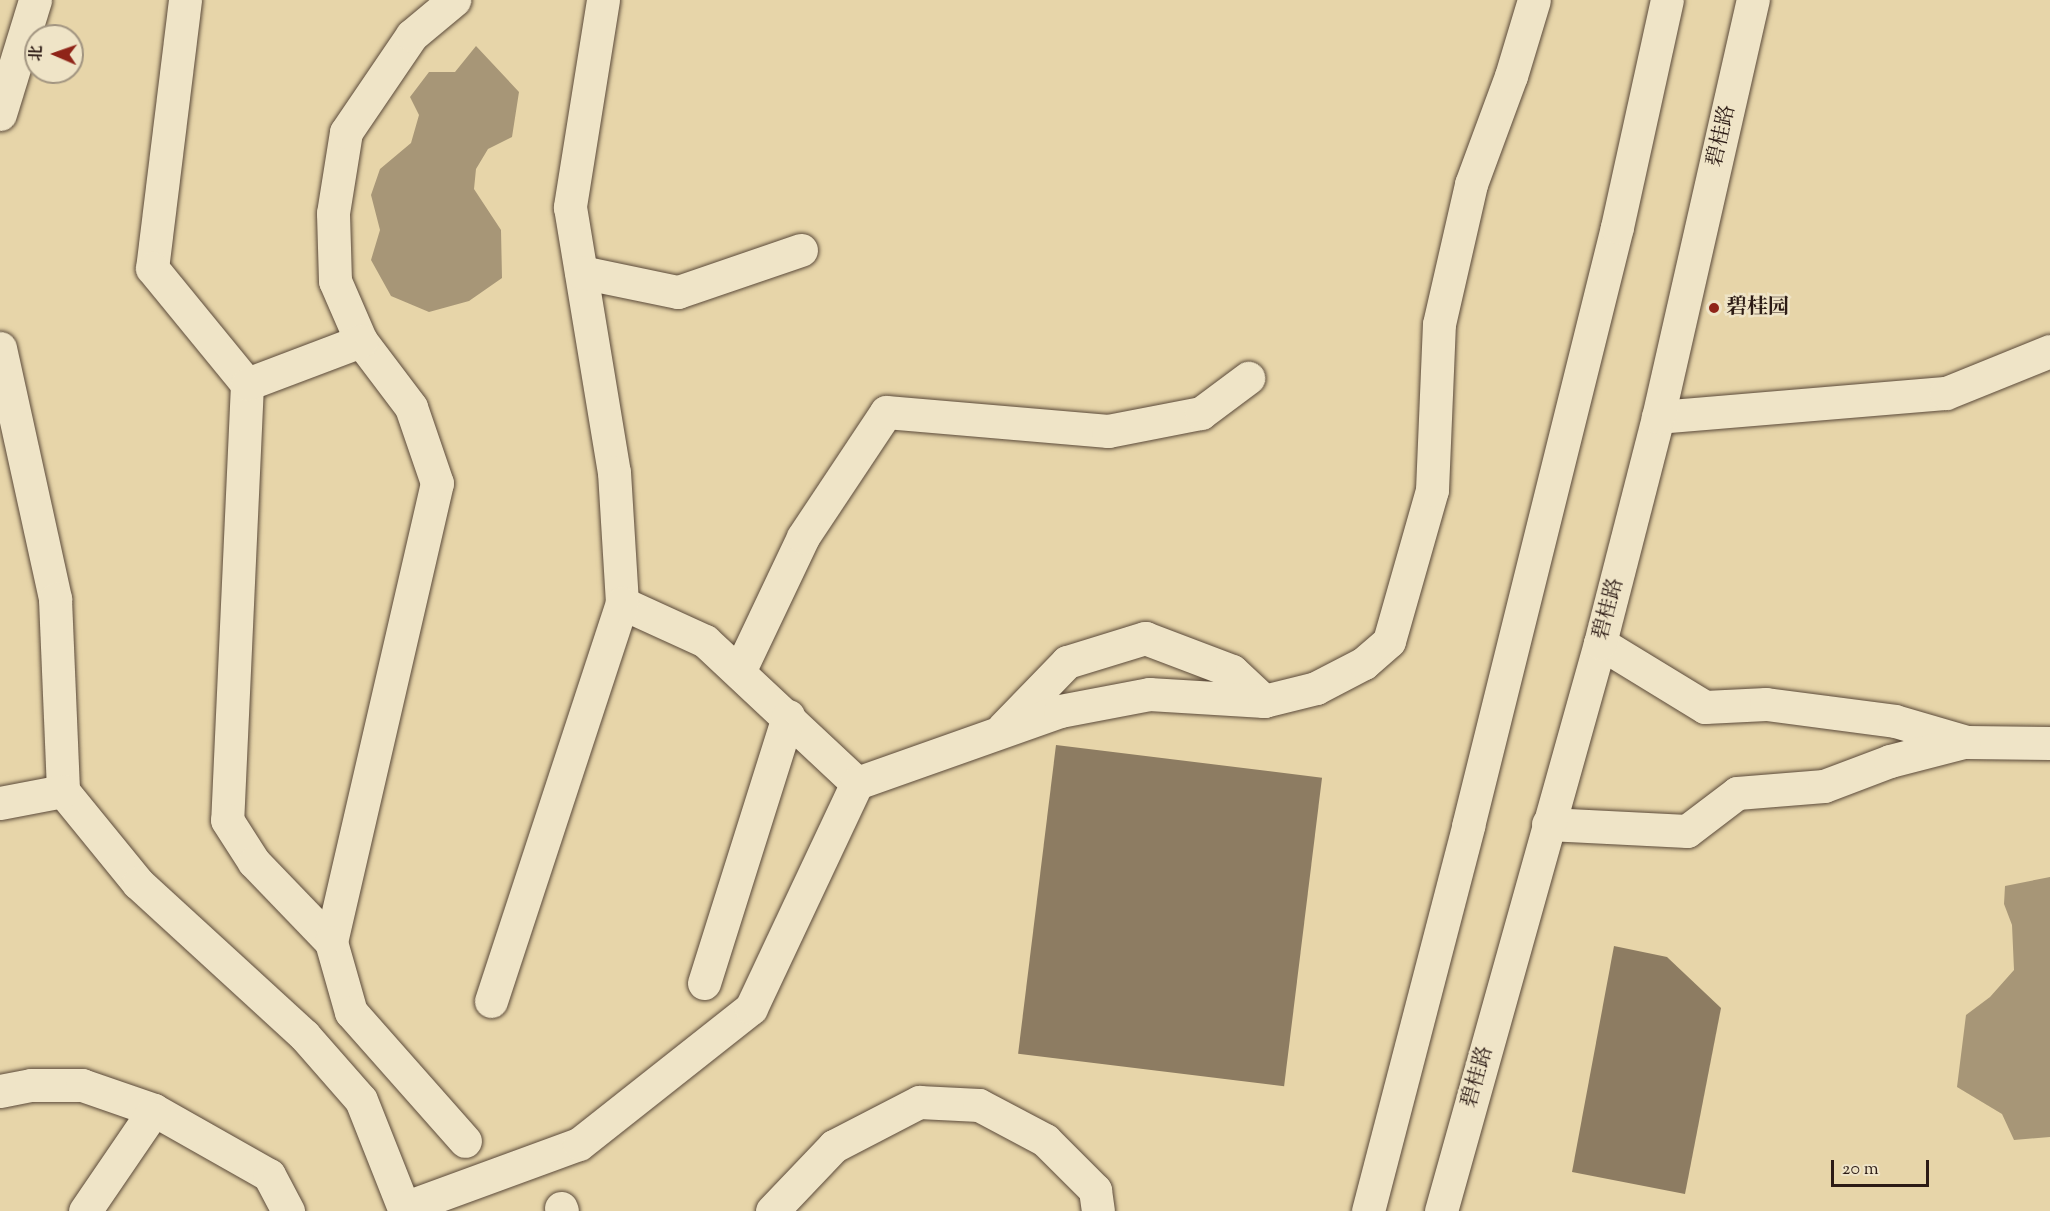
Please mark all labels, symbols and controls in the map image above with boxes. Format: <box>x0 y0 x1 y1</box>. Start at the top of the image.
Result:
north arrow <box>24 24 84 84</box>
text: 北 <box>26 45 49 62</box>
street label: 碧桂路 <box>1703 102 1741 170</box>
place label: 碧桂园 <box>1726 295 1789 321</box>
marker: 碧桂园 <box>1707 301 1721 315</box>
street label: 碧桂路 <box>1589 575 1629 643</box>
street label: 碧桂路 <box>1457 1043 1499 1111</box>
scale bar <box>1834 1148 1932 1186</box>
text: 20 m <box>1842 1157 1879 1183</box>

